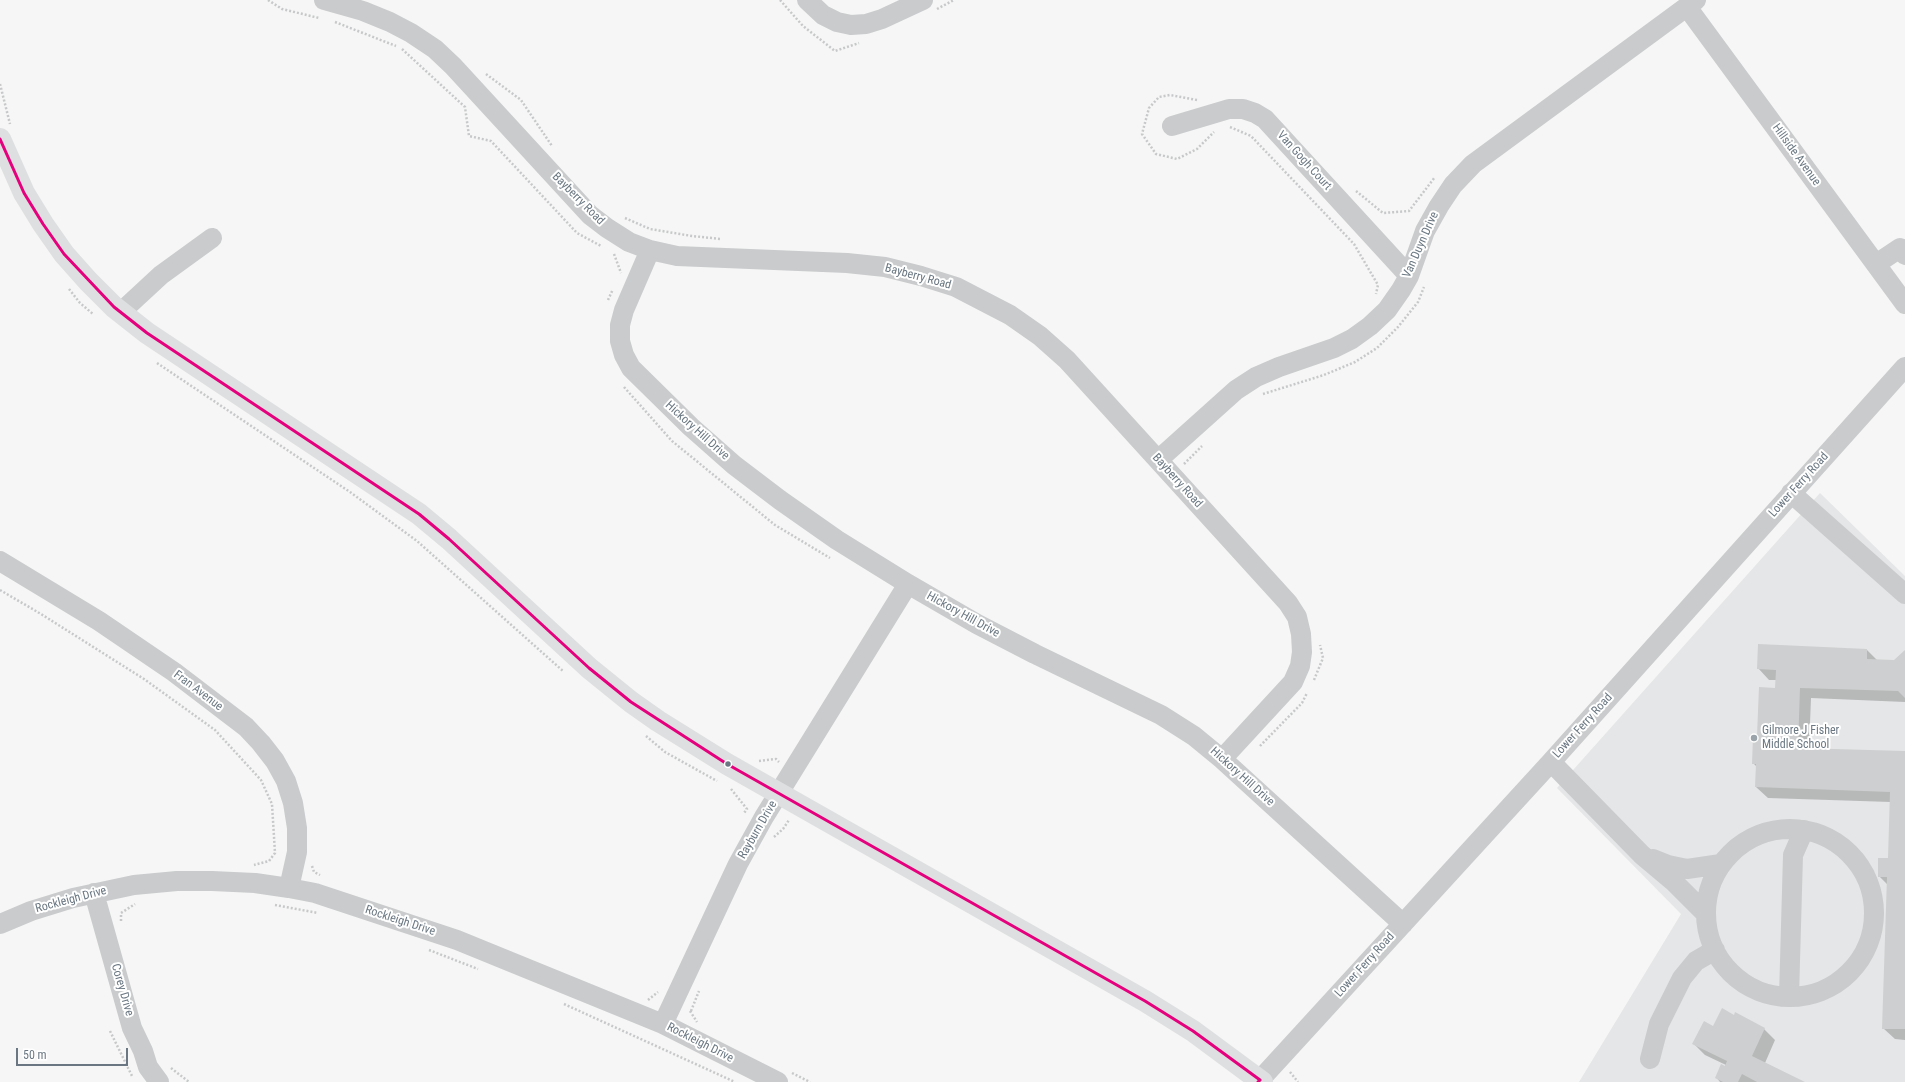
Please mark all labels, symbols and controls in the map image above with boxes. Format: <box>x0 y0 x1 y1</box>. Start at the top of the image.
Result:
street label: Hillside Avenue <box>1769 121 1823 189</box>
street label: Van Gogh Court <box>1274 129 1334 193</box>
street label: Bayberry Road <box>549 170 607 228</box>
street label: Van Duyn Drive <box>1400 210 1442 280</box>
street label: Bayberry Road <box>883 261 953 293</box>
street label: Hickory Hill Drive <box>662 399 732 463</box>
street label: Lower Ferry Road <box>1766 450 1832 520</box>
street label: Bayberry Road <box>1149 451 1205 511</box>
street label: Hickory Hill Drive <box>924 589 1002 641</box>
street label: Fran Avenue <box>171 668 225 714</box>
street label: Lower Ferry Road <box>1550 691 1616 761</box>
place label: Gilmore J Fisher Middle School <box>1762 724 1839 752</box>
marker: Gilmore J Fisher Middle School <box>1749 733 1759 743</box>
street label: Hickory Hill Drive <box>1207 745 1277 809</box>
unlabelled marker <box>723 759 733 769</box>
street label: Rayburn Drive <box>736 798 780 862</box>
street label: Rockleigh Drive <box>34 884 108 916</box>
street label: Rockleigh Drive <box>363 903 437 939</box>
street label: Lower Ferry Road <box>1332 930 1398 1000</box>
street label: Corey Drive <box>108 962 136 1018</box>
street label: Rockleigh Drive <box>664 1020 736 1066</box>
scale bar <box>18 1040 130 1066</box>
text: 50 m <box>23 1048 47 1062</box>

